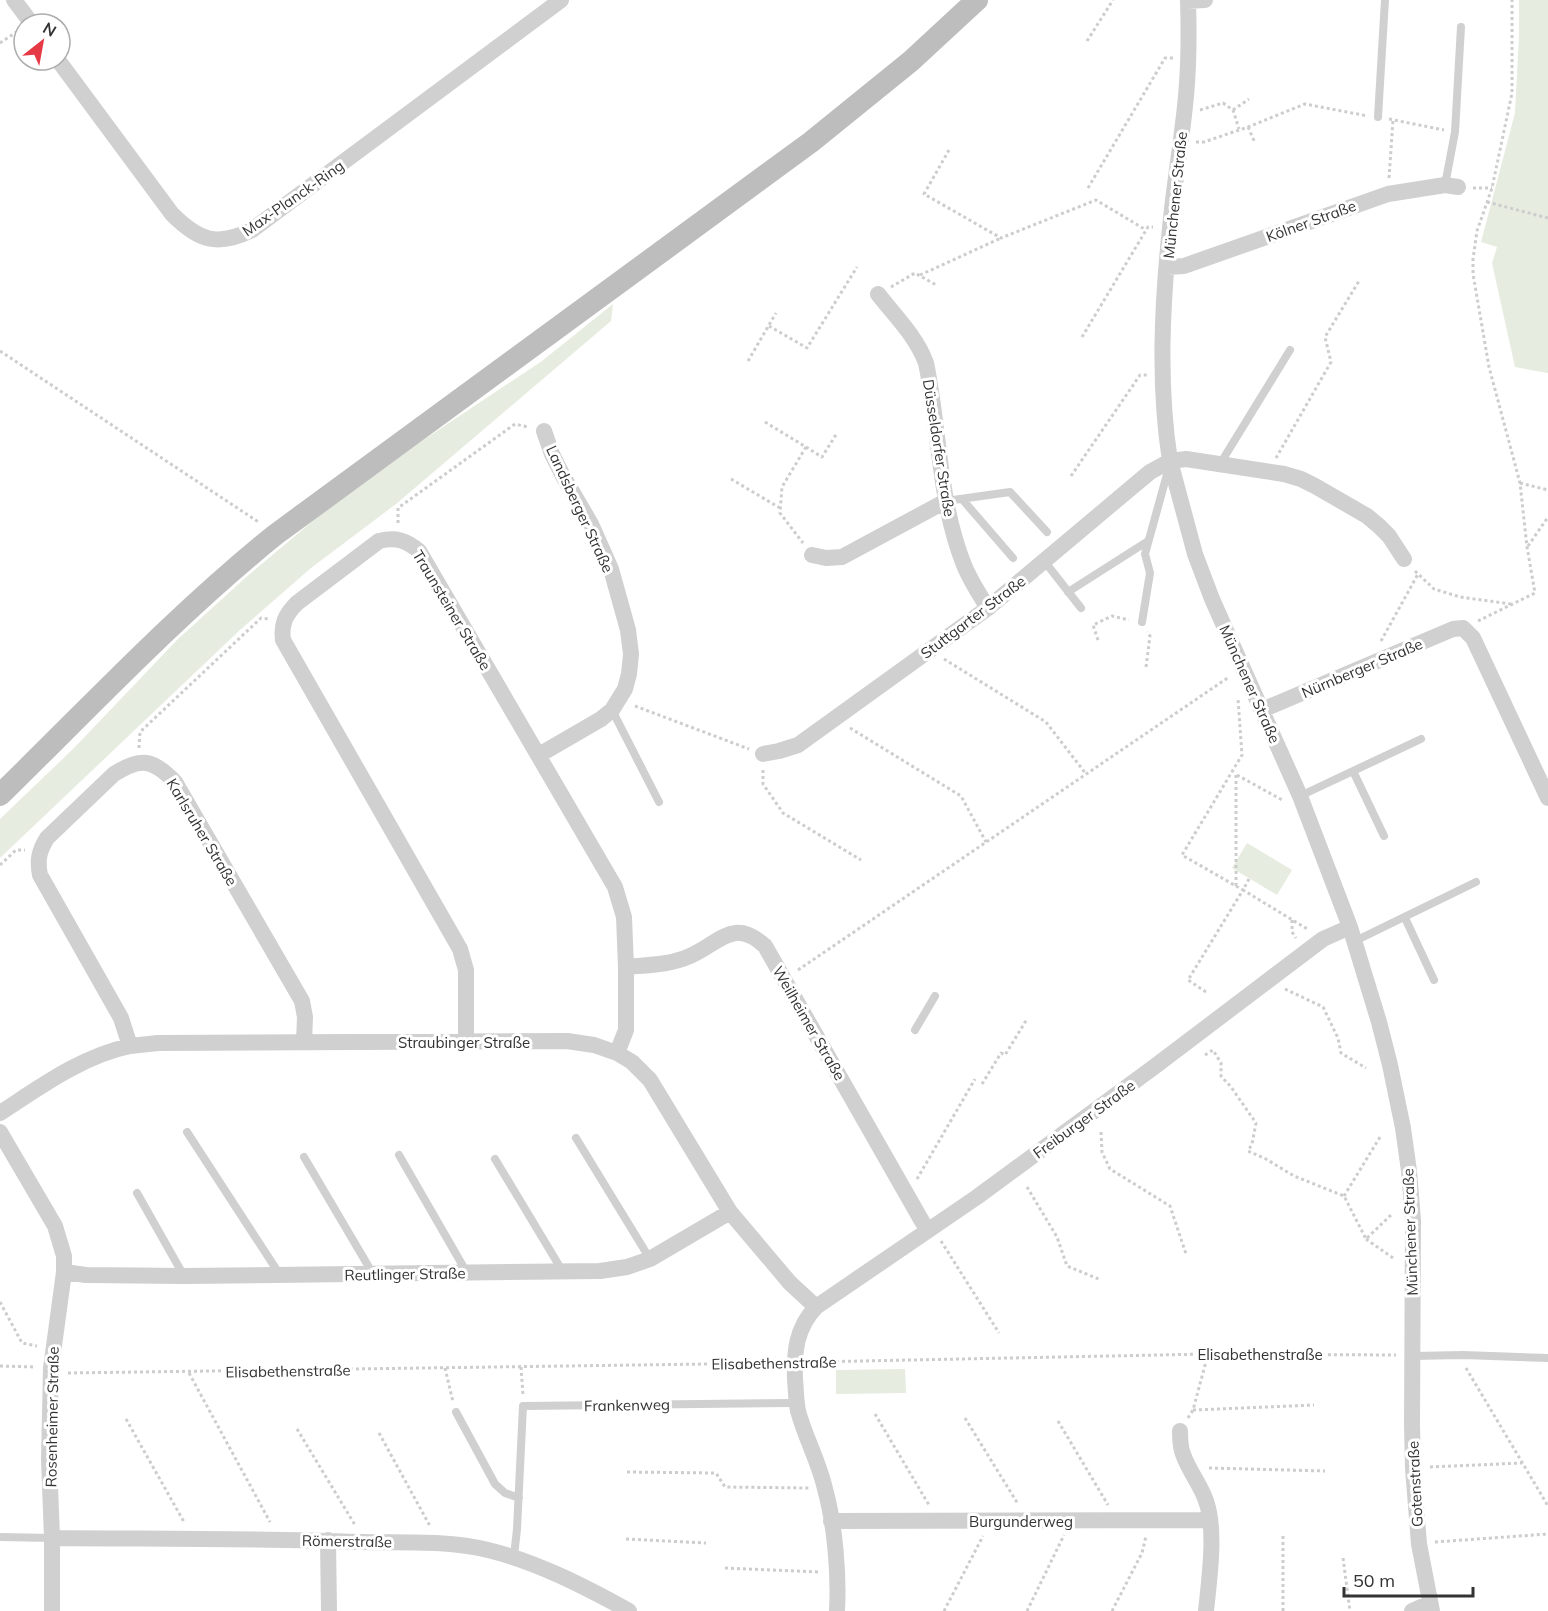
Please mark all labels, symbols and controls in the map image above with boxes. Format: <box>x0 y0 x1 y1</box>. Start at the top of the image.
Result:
north arrow <box>12 12 72 72</box>
text: N <box>39 17 60 41</box>
street label: Münchener Straße <box>1159 131 1191 259</box>
street label: Max-Planck-Ring <box>238 156 348 240</box>
street label: Kölner Straße <box>1263 196 1359 246</box>
street label: Düsseldorfer Straße <box>919 378 959 518</box>
street label: Landsberger Straße <box>542 442 618 576</box>
street label: Traunsteiner Straße <box>409 546 495 674</box>
street label: Stuttgarter Straße <box>917 571 1029 663</box>
street label: Münchener Straße <box>1215 622 1285 746</box>
street label: Nürnberger Straße <box>1299 634 1425 702</box>
street label: Karlsruher Straße <box>162 775 242 889</box>
street label: Weilheimer Straße <box>769 962 849 1084</box>
street label: Straubinger Straße <box>398 1033 530 1052</box>
street label: Freiburger Straße <box>1029 1076 1139 1162</box>
street label: Münchener Straße <box>1398 1168 1422 1296</box>
street label: Reutlinger Straße <box>344 1263 466 1285</box>
street label: Elisabethenstraße <box>1197 1345 1323 1364</box>
street label: Rosenheimer Straße <box>41 1346 63 1488</box>
street label: Elisabethenstraße <box>711 1352 837 1374</box>
street label: Elisabethenstraße <box>225 1360 351 1382</box>
street label: Frankenweg <box>584 1395 670 1415</box>
street label: Gotenstraße <box>1403 1440 1427 1528</box>
street label: Burgunderweg <box>969 1512 1073 1531</box>
street label: Römerstraße <box>302 1531 392 1551</box>
scale bar <box>1344 1560 1473 1598</box>
text: 50 m <box>1353 1569 1395 1592</box>

